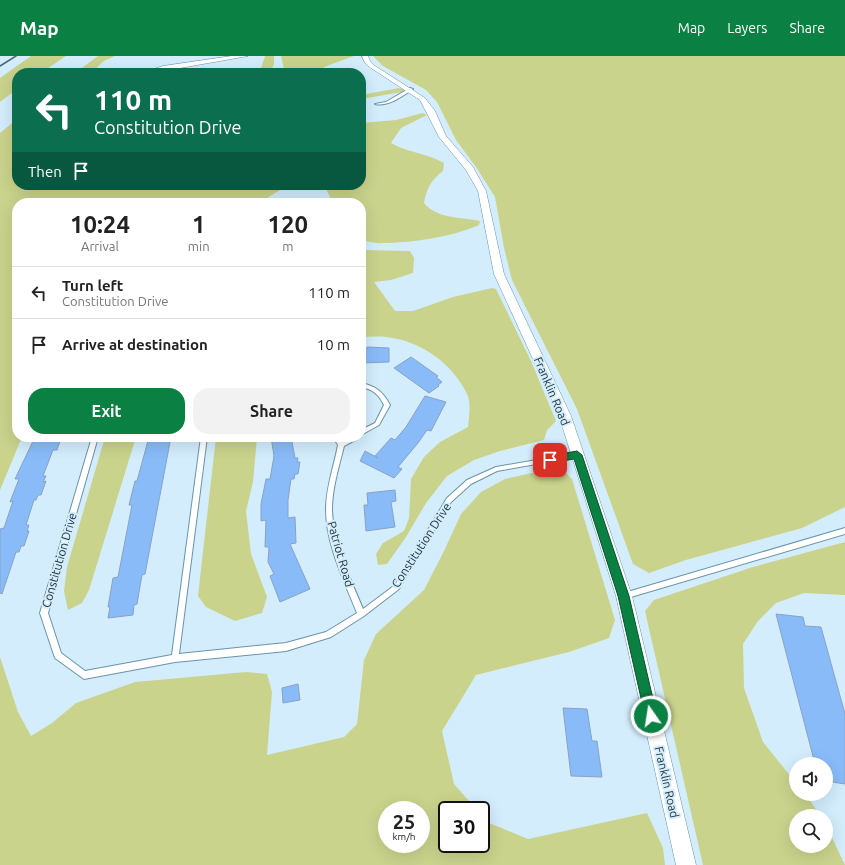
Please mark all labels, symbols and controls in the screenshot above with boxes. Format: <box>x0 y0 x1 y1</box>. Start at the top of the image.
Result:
text: Map <box>20 17 59 39</box>
text: Map <box>678 20 705 36</box>
text: Layers <box>727 20 767 36</box>
text: Share <box>789 20 825 36</box>
icon: left <box>28 84 80 136</box>
text: 110 m <box>94 84 172 115</box>
text: Constitution Drive <box>94 117 241 137</box>
icon: arrive <box>70 160 92 182</box>
text: Then <box>28 163 62 180</box>
text: 10:24 <box>70 211 130 238</box>
text: 1 <box>192 211 205 238</box>
text: 120 <box>268 211 308 238</box>
text: Arrival <box>81 239 119 253</box>
text: min <box>188 239 210 253</box>
text: m <box>282 239 293 253</box>
text: Turn left <box>62 277 123 294</box>
icon: left <box>28 282 50 304</box>
text: 110 m <box>308 284 350 301</box>
text: Constitution Drive <box>62 294 168 308</box>
icon: arrive <box>28 334 50 356</box>
text: Arrive at destination <box>62 336 208 353</box>
text: 10 m <box>317 336 350 353</box>
street label: Franklin Road <box>532 355 572 427</box>
button: Exit <box>28 388 185 434</box>
button: Share <box>193 388 350 434</box>
pin <box>533 443 567 477</box>
icon: arrive <box>539 449 561 471</box>
street label: Constitution Drive <box>389 500 453 590</box>
street label: Constitution Drive <box>39 511 79 609</box>
street label: Patriot Road <box>325 520 357 588</box>
position arrow <box>630 695 672 737</box>
street label: Franklin Road <box>652 745 682 819</box>
map controls <box>789 757 833 853</box>
button: sound <box>789 757 833 801</box>
speed limit sign: 30 <box>438 801 490 853</box>
button: search <box>789 809 833 853</box>
text: 25 <box>393 810 415 833</box>
text: km/h <box>392 831 416 842</box>

